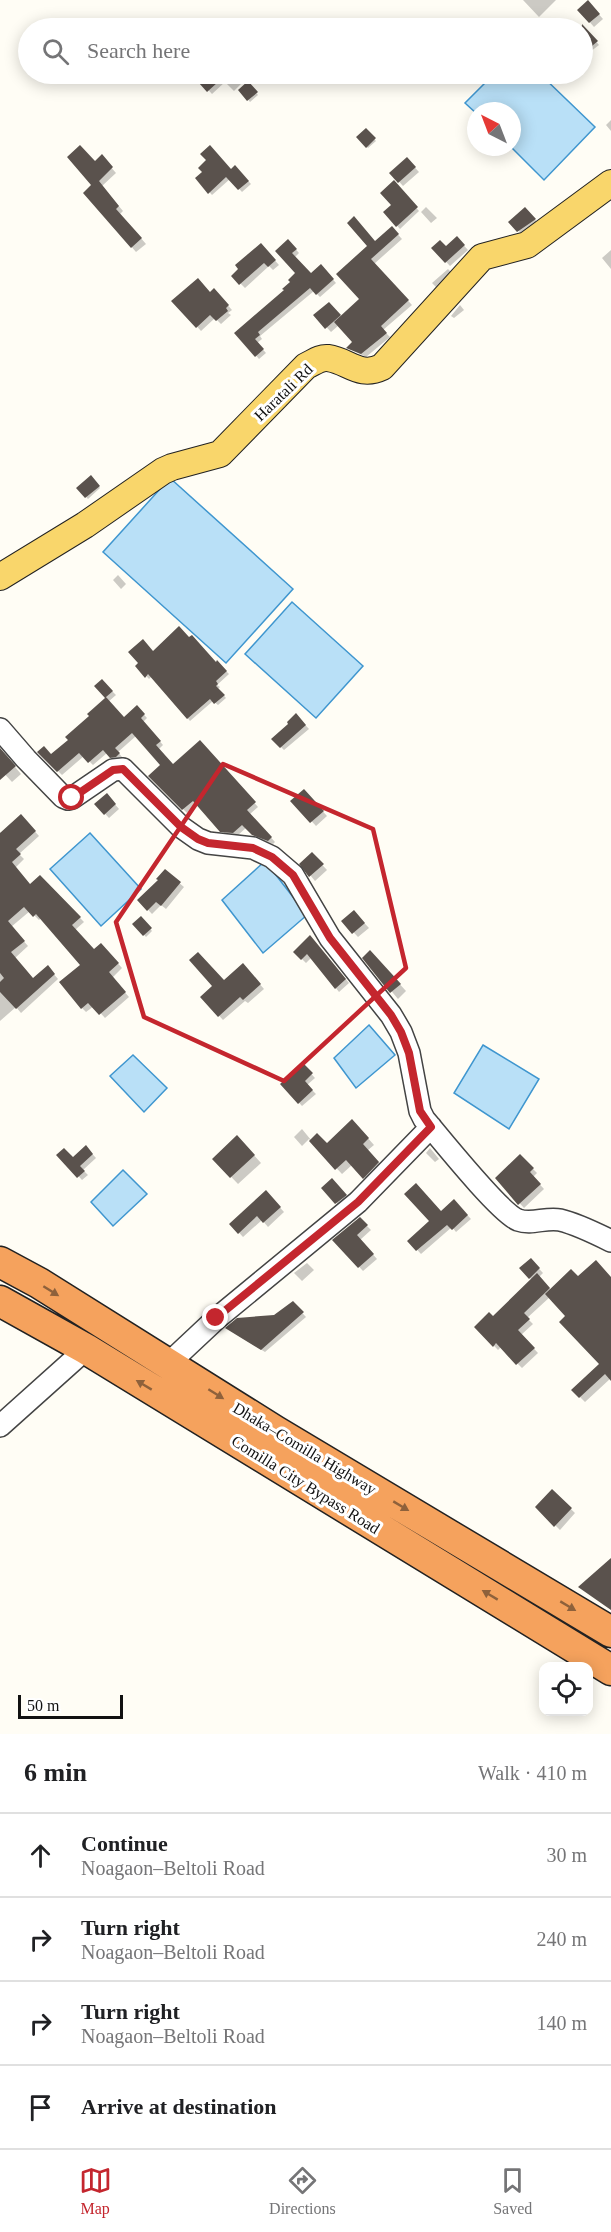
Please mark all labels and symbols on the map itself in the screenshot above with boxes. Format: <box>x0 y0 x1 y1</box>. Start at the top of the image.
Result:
north arrow <box>467 102 521 156</box>
street label: Haratali Rd <box>251 360 316 424</box>
route start <box>58 784 84 810</box>
one-way arrow <box>43 1285 59 1296</box>
route end <box>202 1304 228 1330</box>
one-way arrow <box>136 1379 152 1390</box>
one-way arrow <box>208 1388 225 1399</box>
street label: Dhaka–Comilla Highway <box>230 1399 379 1499</box>
street label: Comilla City Bypass Road <box>228 1432 383 1538</box>
one-way arrow <box>393 1501 409 1512</box>
one-way arrow <box>482 1590 498 1601</box>
one-way arrow <box>560 1601 576 1612</box>
scale bar <box>18 1692 123 1720</box>

